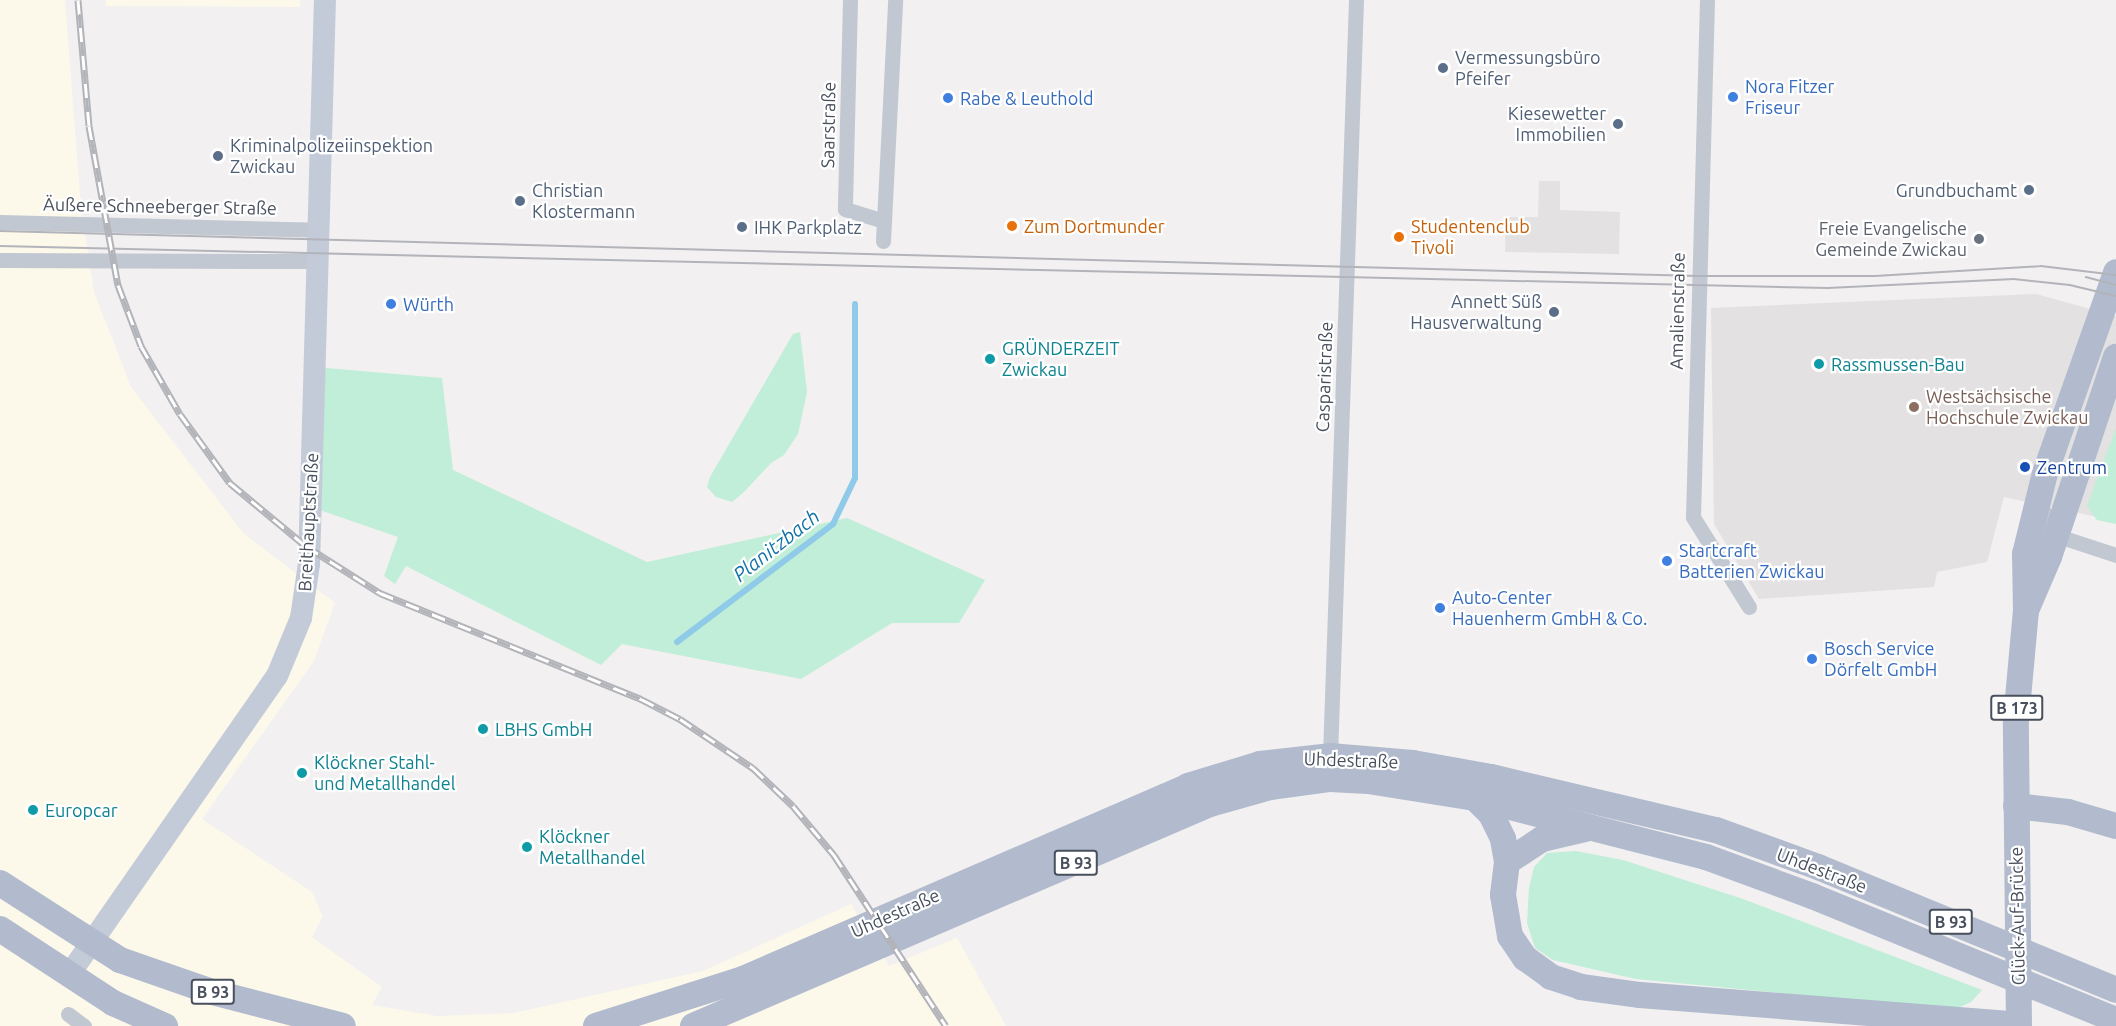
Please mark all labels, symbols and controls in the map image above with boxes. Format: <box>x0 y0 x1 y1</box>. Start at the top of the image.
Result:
place label: Vermessungsbüro Pfeifer <box>1455 47 1600 90</box>
marker: Vermessungsbüro Pfeifer <box>1436 61 1450 75</box>
place label: Nora Fitzer Friseur <box>1745 76 1834 118</box>
street label: Saarstraße <box>816 82 840 168</box>
place label: Rabe & Leuthold <box>960 87 1093 109</box>
marker: Nora Fitzer Friseur <box>1726 90 1740 104</box>
marker: Rabe & Leuthold <box>941 91 955 105</box>
place label: Kiesewetter Immobilien <box>1508 103 1606 146</box>
marker: Kiesewetter Immobilien <box>1611 117 1625 131</box>
place label: Kriminalpolizeiinspektion Zwickau <box>230 135 433 178</box>
marker: Kriminalpolizeiinspektion Zwickau <box>211 149 225 163</box>
place label: Grundbuchamt <box>1896 179 2017 201</box>
place label: Christian Klostermann <box>532 180 635 222</box>
marker: Grundbuchamt <box>2022 183 2036 197</box>
street label: Äußere Schneeberger Straße <box>43 193 277 219</box>
marker: Christian Klostermann <box>513 194 527 208</box>
place label: Zum Dortmunder <box>1024 215 1165 237</box>
place label: IHK Parkplatz <box>754 216 862 238</box>
place label: Studentenclub Tivoli <box>1411 216 1530 258</box>
place label: Freie Evangelische Gemeinde Zwickau <box>1815 218 1967 260</box>
marker: Zum Dortmunder <box>1005 219 1019 233</box>
marker: IHK Parkplatz <box>735 220 749 234</box>
marker: Studentenclub Tivoli <box>1392 230 1406 244</box>
marker: Freie Evangelische Gemeinde Zwickau <box>1972 232 1986 246</box>
street label: Amalienstraße <box>1665 252 1689 370</box>
place label: Annett Süß Hausverwaltung <box>1410 291 1542 334</box>
place label: Würth <box>403 293 454 315</box>
marker: Würth <box>384 297 398 311</box>
marker: Annett Süß Hausverwaltung <box>1547 305 1561 319</box>
street label: Casparistraße <box>1311 321 1337 433</box>
place label: GRÜNDERZEIT Zwickau <box>1002 338 1119 380</box>
marker: GRÜNDERZEIT Zwickau <box>983 352 997 366</box>
place label: Rassmussen-Bau <box>1831 353 1965 375</box>
marker: Rassmussen-Bau <box>1812 357 1826 371</box>
place label: Westsächsische Hochschule Zwickau <box>1926 386 2089 428</box>
marker: Westsächsische Hochschule Zwickau <box>1907 400 1921 414</box>
street label: Breithauptstraße <box>294 452 322 592</box>
place label: Zentrum <box>2037 456 2107 478</box>
marker: Zentrum <box>2018 460 2032 474</box>
water label: Planitzbach <box>728 504 824 586</box>
place label: Startcraft Batterien Zwickau <box>1679 540 1825 582</box>
marker: Startcraft Batterien Zwickau <box>1660 554 1674 568</box>
place label: Auto-Center Hauenherm GmbH & Co. <box>1452 587 1647 630</box>
marker: Auto-Center Hauenherm GmbH & Co. <box>1433 601 1447 615</box>
place label: Bosch Service Dörfelt GmbH <box>1824 638 1937 680</box>
marker: Bosch Service Dörfelt GmbH <box>1805 652 1819 666</box>
road number: B 173 <box>1990 695 2044 721</box>
place label: LBHS GmbH <box>495 718 592 740</box>
marker: LBHS GmbH <box>476 722 490 736</box>
street label: Uhdestraße <box>1303 748 1399 772</box>
place label: Klöckner Stahl- und Metallhandel <box>314 752 455 795</box>
marker: Klöckner Stahl- und Metallhandel <box>295 766 309 780</box>
place label: Europcar <box>45 799 118 821</box>
marker: Europcar <box>26 803 40 817</box>
place label: Klöckner Metallhandel <box>539 826 645 868</box>
marker: Klöckner Metallhandel <box>520 840 534 854</box>
street label: Uhdestraße <box>1774 843 1870 897</box>
street label: Glück-Auf-Brücke <box>2005 847 2029 985</box>
road number: B 93 <box>1054 850 1098 876</box>
street label: Uhdestraße <box>847 884 943 942</box>
road number: B 93 <box>1928 909 1974 935</box>
road number: B 93 <box>190 979 236 1005</box>

